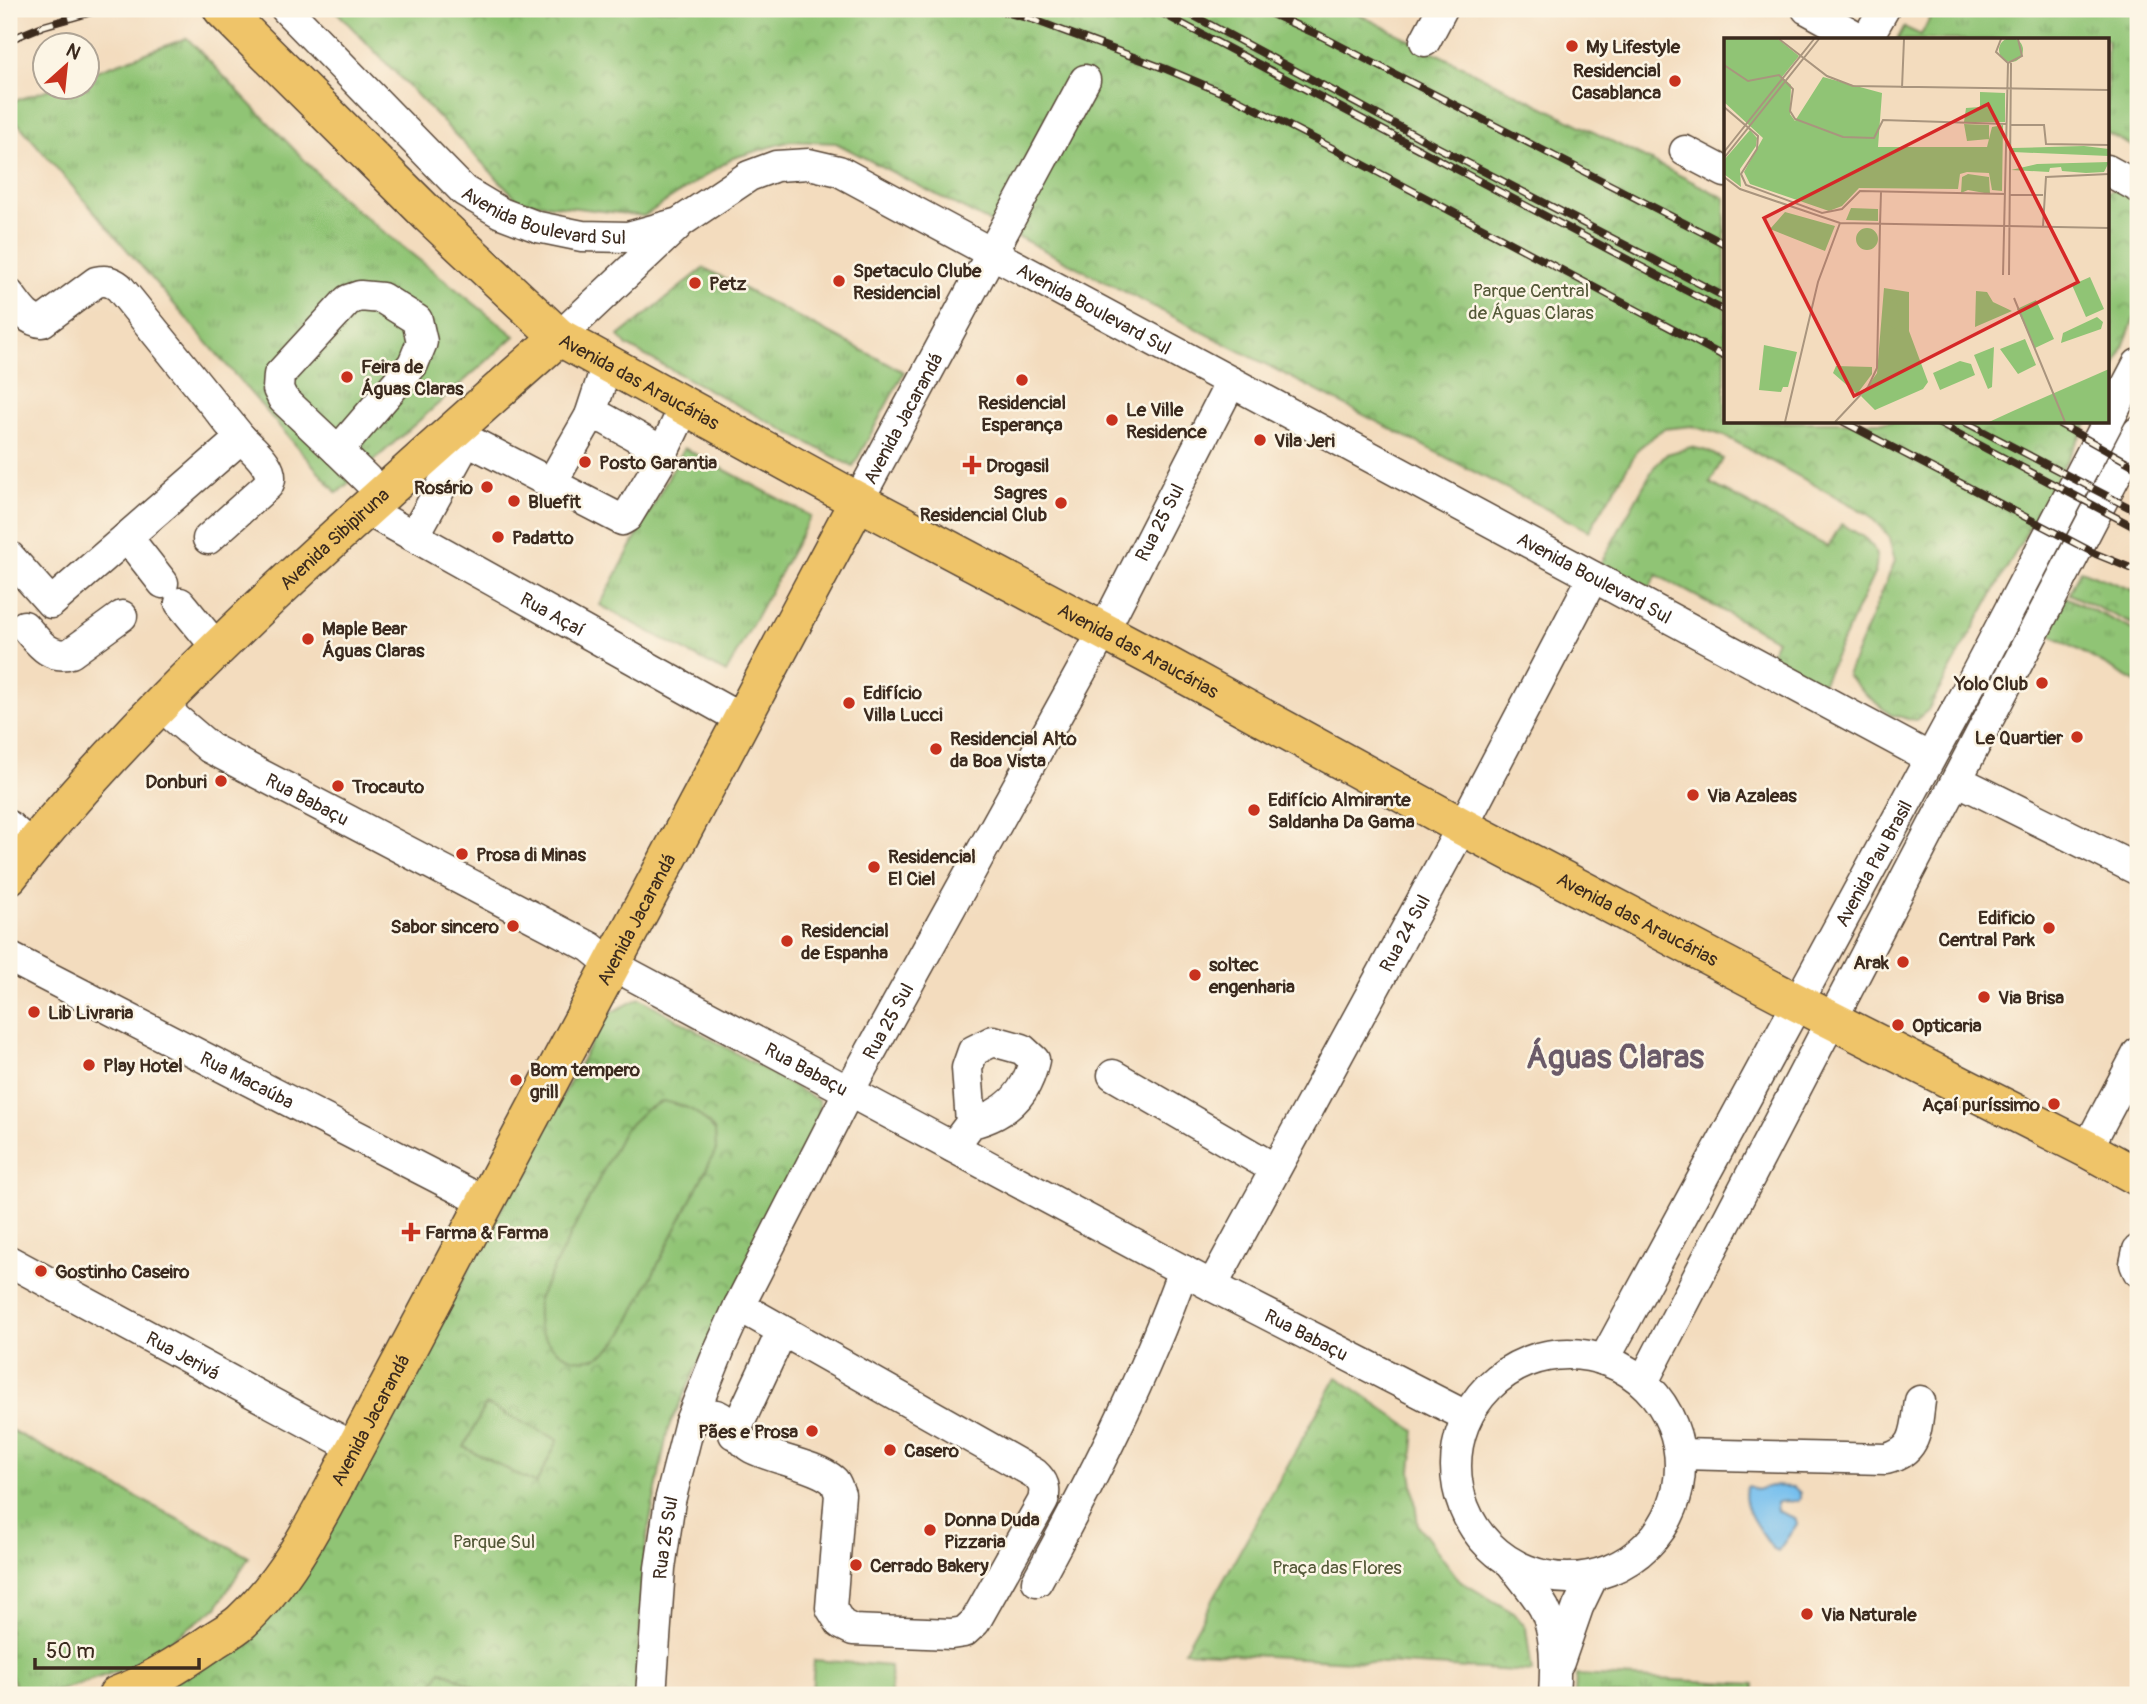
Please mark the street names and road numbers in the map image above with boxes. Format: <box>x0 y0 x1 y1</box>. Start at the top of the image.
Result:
street label: Avenida Boulevard Sul <box>457 181 626 250</box>
street label: Avenida Boulevard Sul <box>1012 258 1175 361</box>
street label: Avenida das Araucárias <box>555 328 724 436</box>
street label: Avenida Jacarandá <box>858 349 949 489</box>
street label: Rua 25 Sul <box>1130 480 1190 565</box>
street label: Avenida Sibipiruna <box>275 483 395 596</box>
street label: Avenida Boulevard Sul <box>1513 527 1676 630</box>
street label: Rua Açaí <box>516 587 589 642</box>
street label: Avenida das Araucárias <box>1053 598 1223 704</box>
street label: Rua Babaçu <box>261 768 353 832</box>
street label: Avenida Pau Brasil <box>1830 797 1918 931</box>
street label: Avenida Jacarandá <box>592 850 682 990</box>
street label: Avenida das Araucárias <box>1552 867 1723 972</box>
street label: Rua 24 Sul <box>1374 891 1436 976</box>
street label: Rua 25 Sul <box>858 979 919 1064</box>
street label: Rua Babaçu <box>761 1038 852 1102</box>
street label: Rua Macaúba <box>196 1046 298 1115</box>
street label: Rua Babaçu <box>1260 1304 1352 1367</box>
street label: Rua Jerivá <box>142 1326 224 1386</box>
street label: Avenida Jacarandá <box>326 1350 416 1490</box>
street label: Rua 25 Sul <box>648 1494 684 1580</box>

